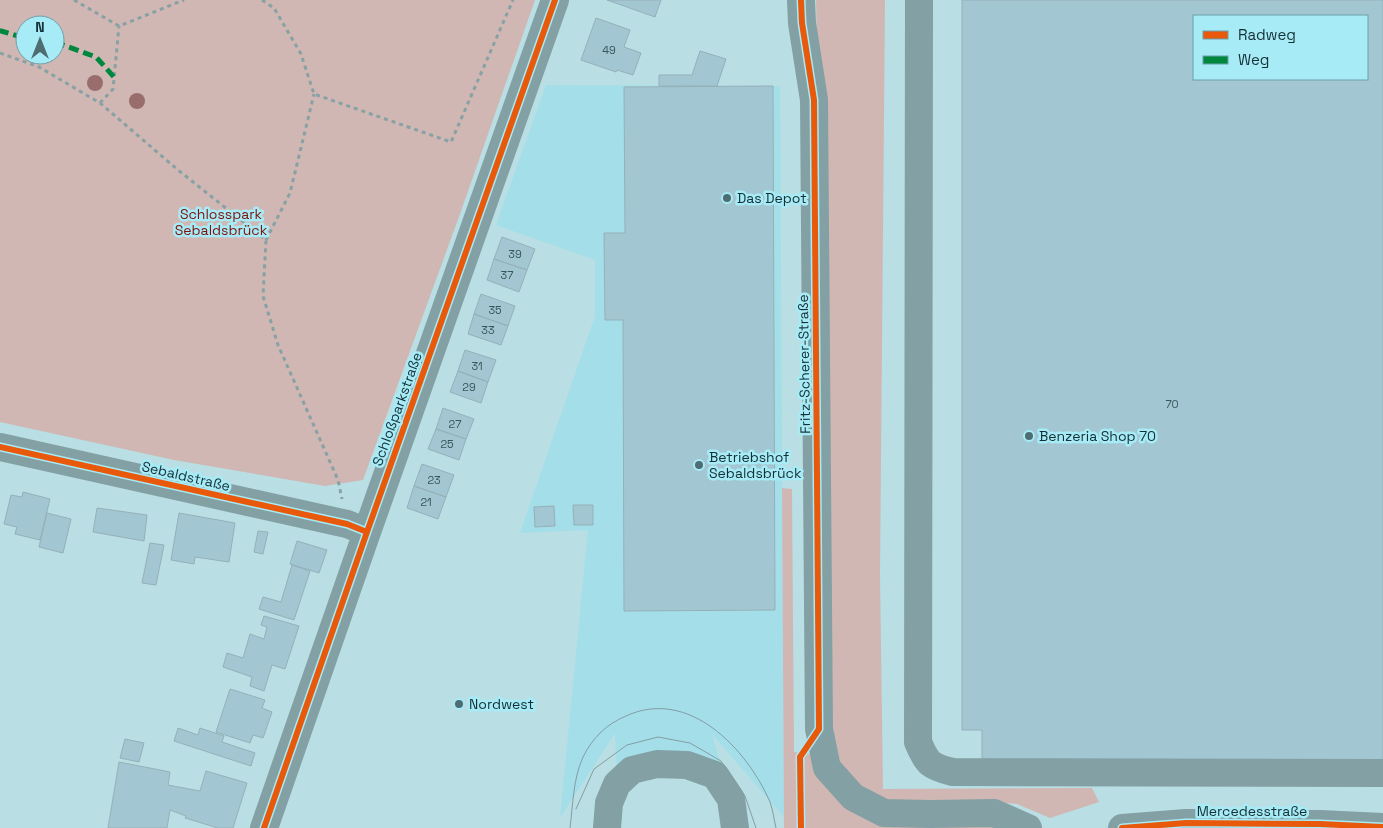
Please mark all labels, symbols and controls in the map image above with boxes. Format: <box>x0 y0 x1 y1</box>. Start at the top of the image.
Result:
north arrow <box>15 15 65 65</box>
legend <box>1193 15 1368 80</box>
text: N <box>35 18 45 36</box>
text: Radweg <box>1238 25 1296 44</box>
house number: 49 <box>602 43 616 57</box>
text: Weg <box>1238 50 1269 69</box>
place label: Das Depot <box>737 189 807 207</box>
marker: Das Depot <box>721 192 733 204</box>
park label: Schlosspark Sebaldsbrück <box>175 205 268 239</box>
house number: 39 <box>508 247 522 261</box>
house number: 37 <box>501 268 513 282</box>
street label: Fritz-Scherer-Straße <box>794 294 814 434</box>
house number: 35 <box>488 303 502 317</box>
house number: 33 <box>481 323 495 337</box>
street label: Schloßparkstraße <box>368 350 426 468</box>
house number: 31 <box>471 359 483 373</box>
house number: 29 <box>462 380 476 394</box>
house number: 70 <box>1165 397 1179 411</box>
house number: 27 <box>449 417 461 431</box>
place label: Benzeria Shop 70 <box>1039 427 1156 445</box>
marker: Benzeria Shop 70 <box>1023 430 1035 442</box>
house number: 25 <box>440 437 454 451</box>
place label: Betriebshof Sebaldsbrück <box>709 448 802 482</box>
street label: Sebaldstraße <box>140 457 232 495</box>
marker: Betriebshof Sebaldsbrück <box>693 459 705 471</box>
house number: 23 <box>427 473 441 487</box>
house number: 21 <box>420 495 432 509</box>
place label: Nordwest <box>469 695 534 713</box>
marker: Nordwest <box>453 698 465 710</box>
street label: Mercedesstraße <box>1197 802 1307 820</box>

